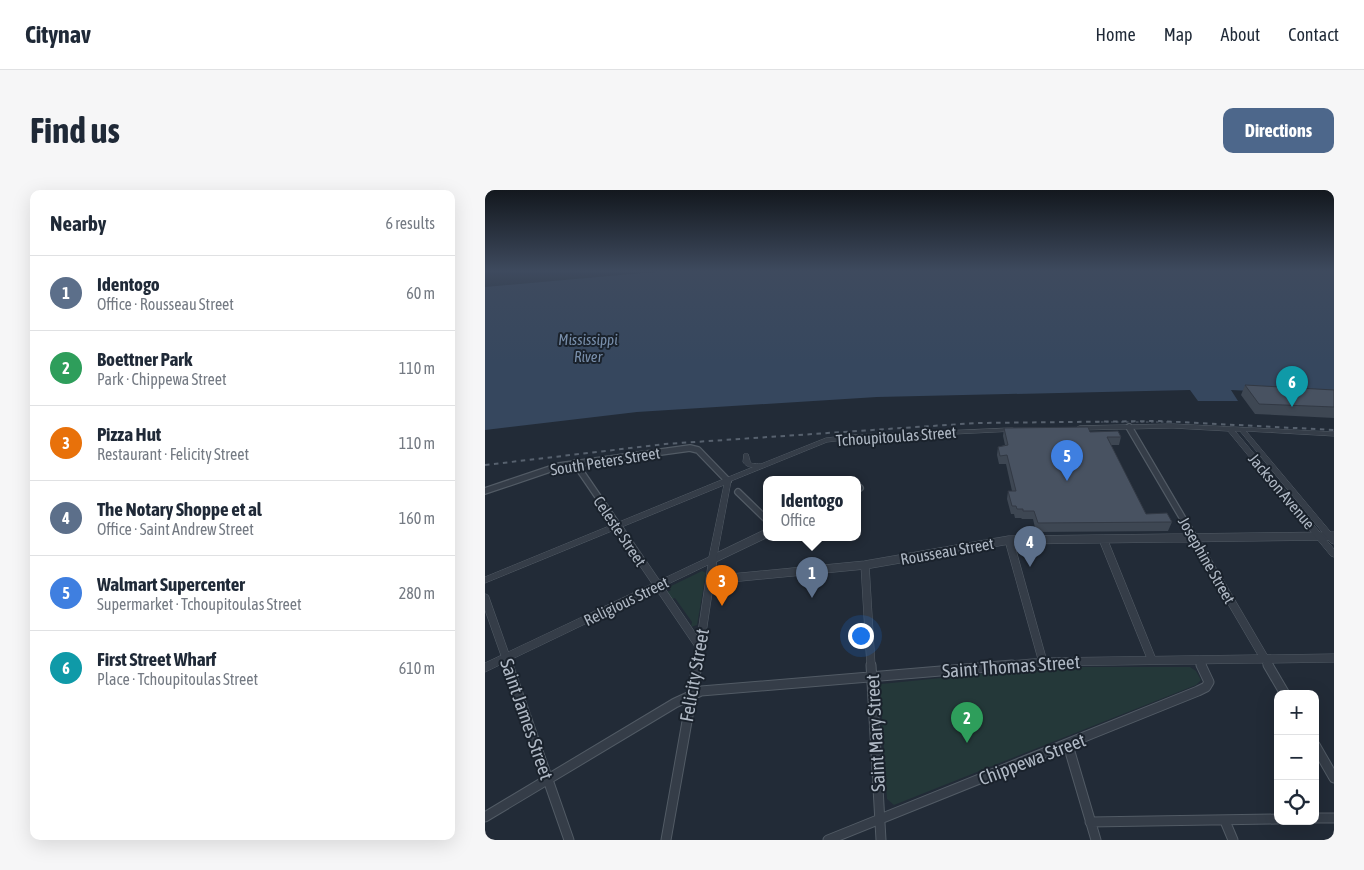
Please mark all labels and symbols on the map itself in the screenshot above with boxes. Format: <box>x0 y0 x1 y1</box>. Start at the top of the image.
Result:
water label: Mississippi River <box>558 331 618 365</box>
pin: 6 <box>1276 366 1308 407</box>
street label: Tchoupitoulas Street <box>835 423 957 450</box>
pin: 5 <box>1051 440 1083 481</box>
street label: South Peters Street <box>549 443 662 479</box>
street label: Jackson Avenue <box>1245 450 1319 532</box>
street label: Celeste Street <box>590 493 650 570</box>
street label: Josephine Street <box>1174 514 1239 607</box>
pin: 4 <box>1014 526 1046 567</box>
street label: Rousseau Street <box>899 534 995 568</box>
pin: 1 <box>796 557 828 598</box>
pin: 3 <box>706 565 738 606</box>
street label: Religious Street <box>581 573 672 630</box>
your location <box>848 623 874 649</box>
street label: Felicity Street <box>675 627 713 723</box>
street label: Saint Thomas Street <box>941 650 1081 682</box>
street label: Saint James Street <box>496 656 558 782</box>
street label: Saint Mary Street <box>861 674 889 792</box>
pin: 2 <box>951 702 983 743</box>
street label: Chippewa Street <box>975 729 1089 789</box>

